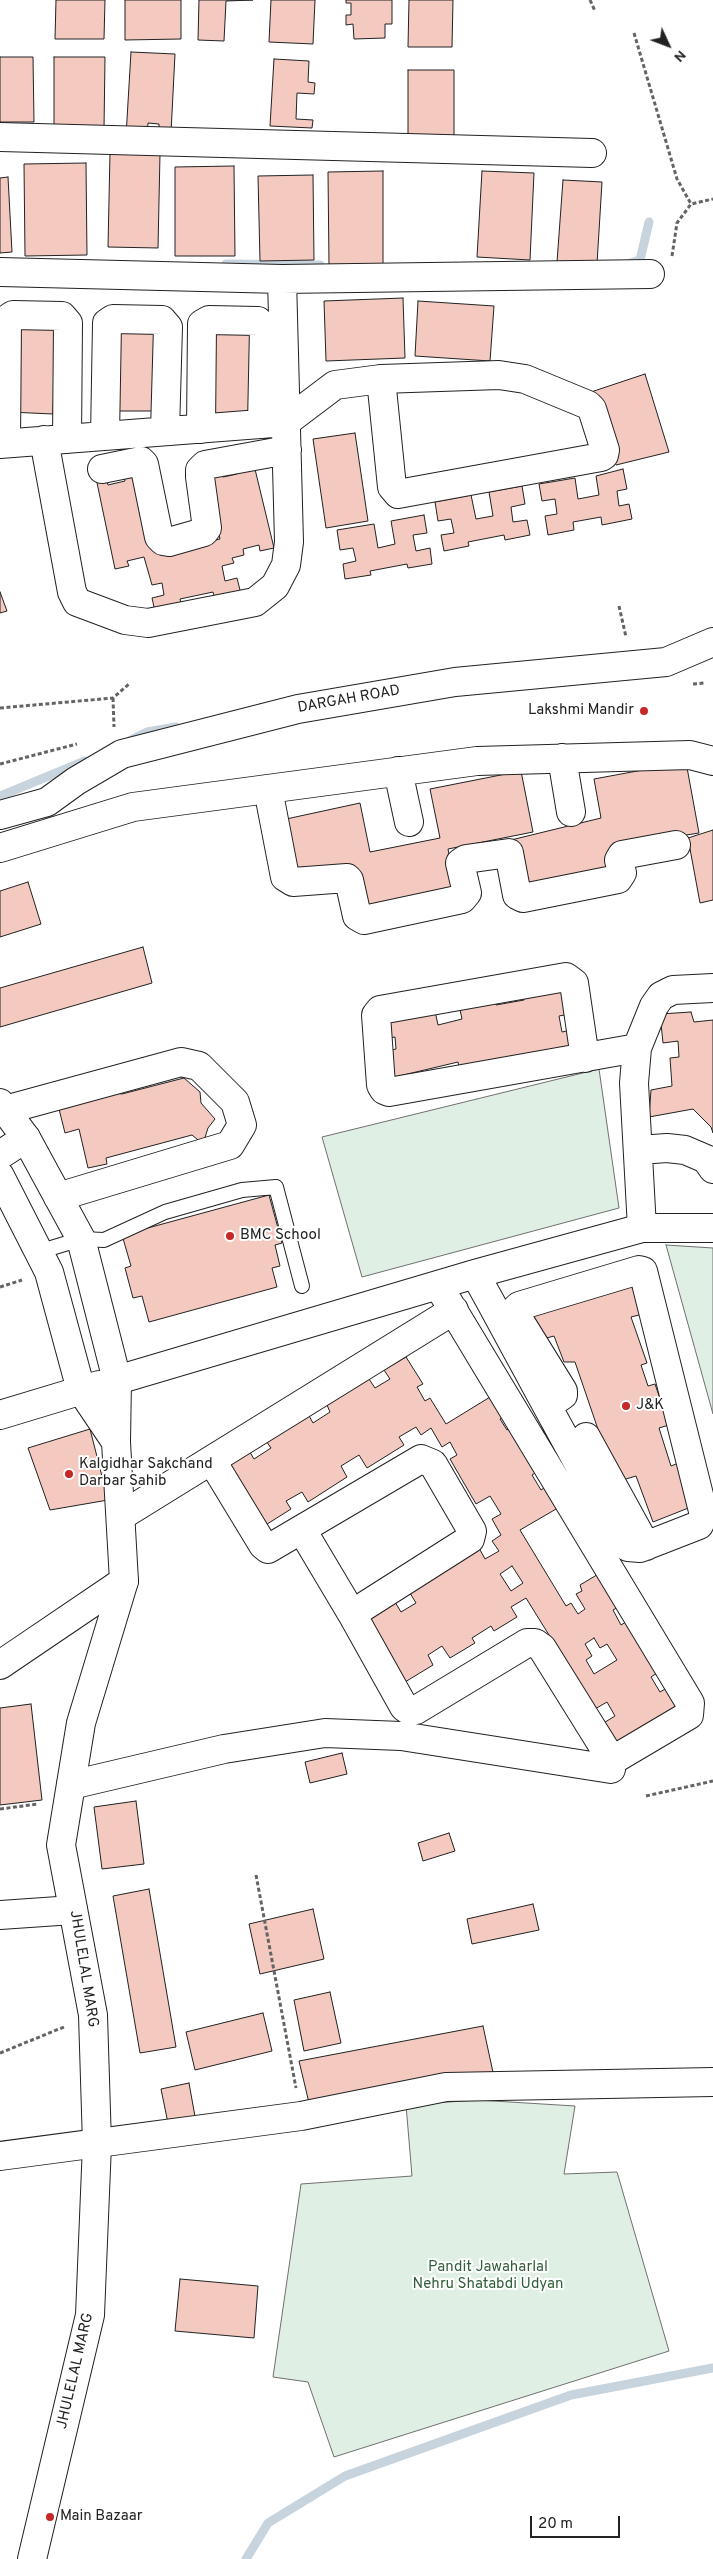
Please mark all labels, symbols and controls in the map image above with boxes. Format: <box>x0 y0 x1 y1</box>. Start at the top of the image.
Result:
north arrow <box>643 20 693 70</box>
text: N <box>670 46 689 65</box>
street label: DARGAH ROAD <box>296 682 402 718</box>
place label: Lakshmi Mandir <box>528 702 634 720</box>
marker: Lakshmi Mandir <box>638 705 650 717</box>
place label: BMC School <box>240 1227 321 1245</box>
marker: BMC School <box>224 1230 236 1242</box>
place label: J&K <box>636 1397 664 1415</box>
marker: J&K <box>620 1400 632 1412</box>
place label: Kalgidhar Sakchand Darbar Sahib <box>79 1456 213 1491</box>
marker: Kalgidhar Sakchand Darbar Sahib <box>63 1468 75 1480</box>
street label: JHULELAL MARG <box>65 1909 101 2029</box>
park label: Pandit Jawaharlal Nehru Shatabdi Udyan <box>413 2259 563 2294</box>
street label: JHULELAL MARG <box>54 2311 98 2431</box>
scale bar <box>533 2506 623 2538</box>
place label: Main Bazaar <box>60 2508 143 2526</box>
marker: Main Bazaar <box>44 2511 56 2523</box>
text: 20 m <box>538 2515 573 2534</box>

